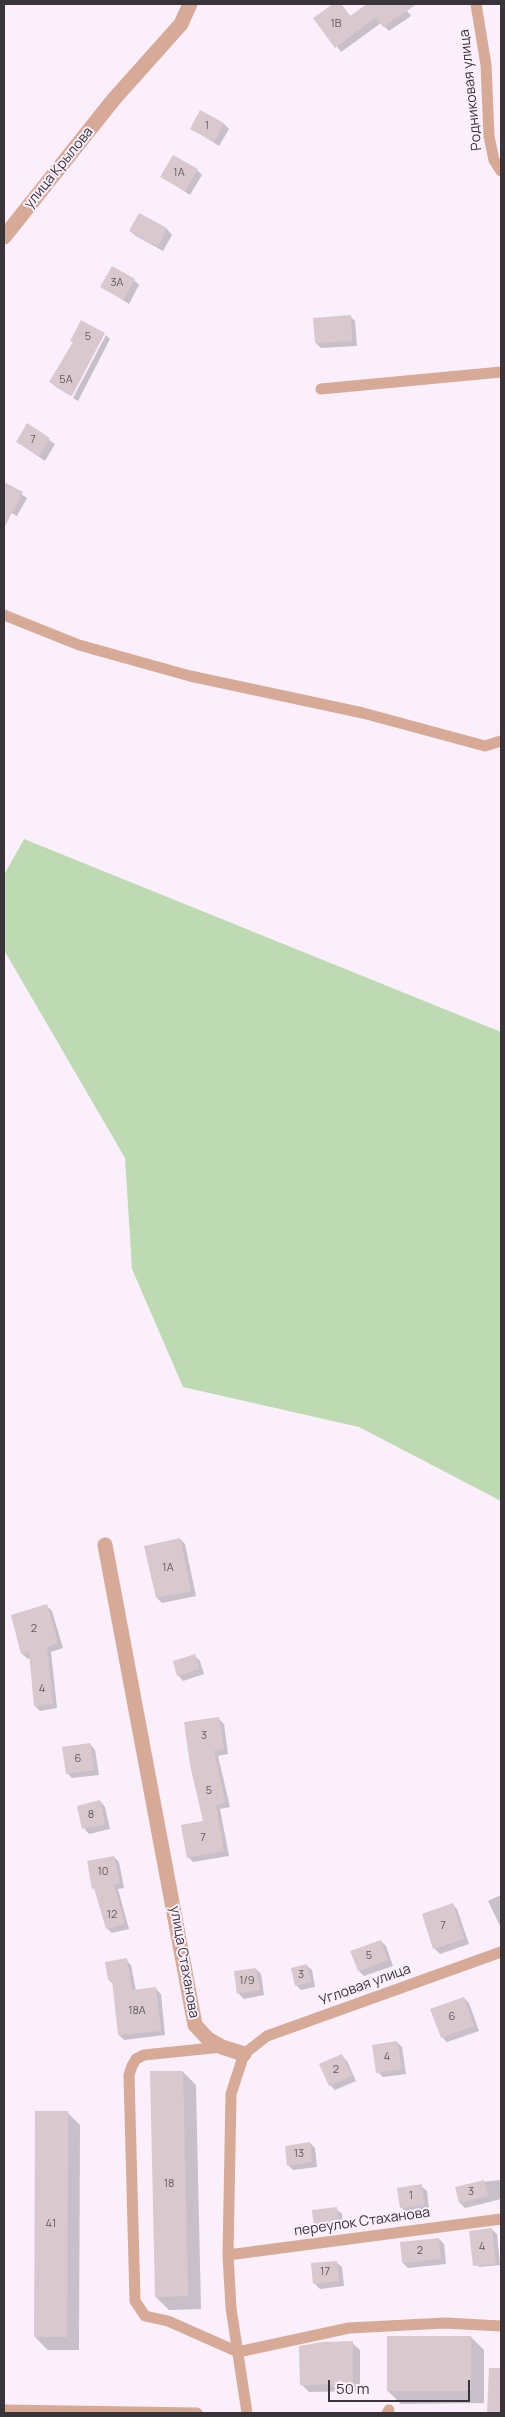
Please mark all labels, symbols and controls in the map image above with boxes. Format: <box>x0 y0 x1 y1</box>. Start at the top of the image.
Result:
house number: 1В <box>330 17 342 31</box>
street label: Родниковая улица <box>456 29 486 151</box>
house number: 1 <box>205 119 209 133</box>
street label: улица Крылова <box>21 124 97 212</box>
house number: 1А <box>173 166 185 180</box>
house number: 3А <box>110 276 124 290</box>
house number: 5 <box>85 330 91 344</box>
house number: 5А <box>59 373 73 387</box>
house number: 7 <box>30 433 36 447</box>
house number: 1А <box>162 1561 174 1575</box>
house number: 2 <box>31 1622 37 1636</box>
house number: 4 <box>39 1682 45 1696</box>
house number: 3 <box>201 1729 207 1743</box>
house number: 6 <box>75 1752 81 1766</box>
house number: 5 <box>206 1784 212 1798</box>
house number: 8 <box>88 1808 94 1822</box>
house number: 7 <box>200 1831 206 1845</box>
house number: 10 <box>98 1865 108 1879</box>
street label: улица Стаханова <box>166 1905 202 2019</box>
house number: 12 <box>107 1908 117 1922</box>
house number: 7 <box>440 1919 446 1933</box>
house number: 5 <box>366 1949 372 1963</box>
street label: Угловая улица <box>317 1961 413 2009</box>
house number: 3 <box>298 1968 304 1982</box>
house number: 1/9 <box>239 1974 255 1988</box>
house number: 18А <box>128 2004 146 2018</box>
house number: 6 <box>449 2010 455 2024</box>
house number: 4 <box>384 2050 390 2064</box>
house number: 2 <box>333 2063 339 2077</box>
house number: 13 <box>294 2147 304 2161</box>
house number: 18 <box>164 2177 174 2191</box>
house number: 3 <box>468 2185 474 2199</box>
house number: 1 <box>409 2189 413 2203</box>
street label: переулок Стаханова <box>293 2204 431 2240</box>
house number: 41 <box>46 2217 56 2231</box>
house number: 4 <box>479 2240 485 2254</box>
house number: 2 <box>417 2244 423 2258</box>
house number: 17 <box>320 2265 330 2279</box>
scale bar <box>330 2370 472 2402</box>
text: 50 m <box>336 2378 370 2399</box>

